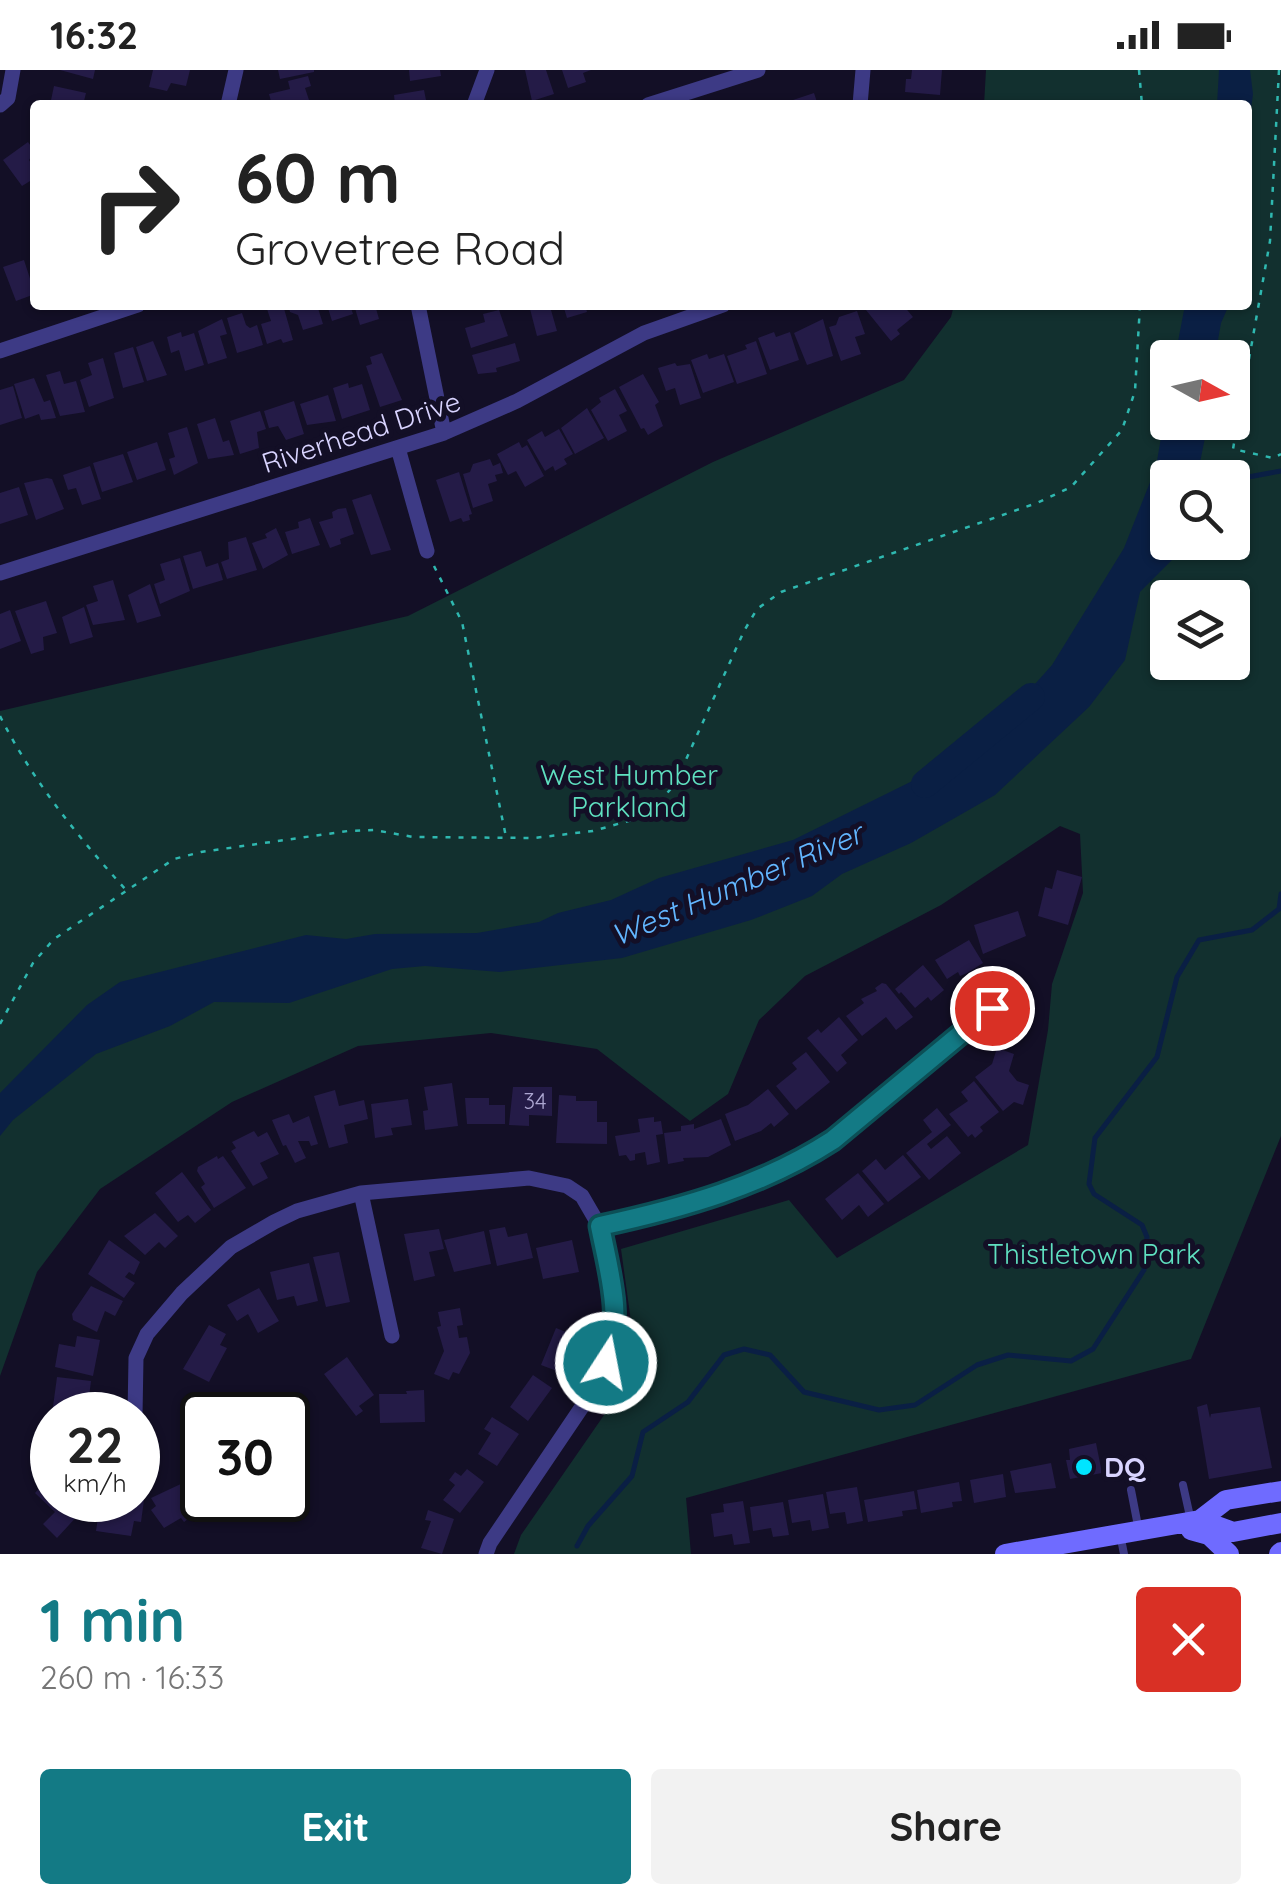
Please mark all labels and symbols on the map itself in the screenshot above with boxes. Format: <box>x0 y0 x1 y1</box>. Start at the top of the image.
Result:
north arrow <box>1150 340 1250 440</box>
street label: Riverhead Drive <box>257 383 465 480</box>
park label: West Humber Parkland <box>540 757 718 824</box>
water label: West Humber River <box>605 813 871 954</box>
pin <box>950 966 1035 1051</box>
house number: 34 <box>523 1087 547 1115</box>
park label: Thistletown Park <box>987 1236 1201 1271</box>
position arrow <box>554 1311 658 1415</box>
speed limit sign: 30 <box>180 1392 310 1522</box>
place label: DQ <box>1104 1449 1146 1484</box>
marker: DQ <box>1073 1456 1095 1478</box>

